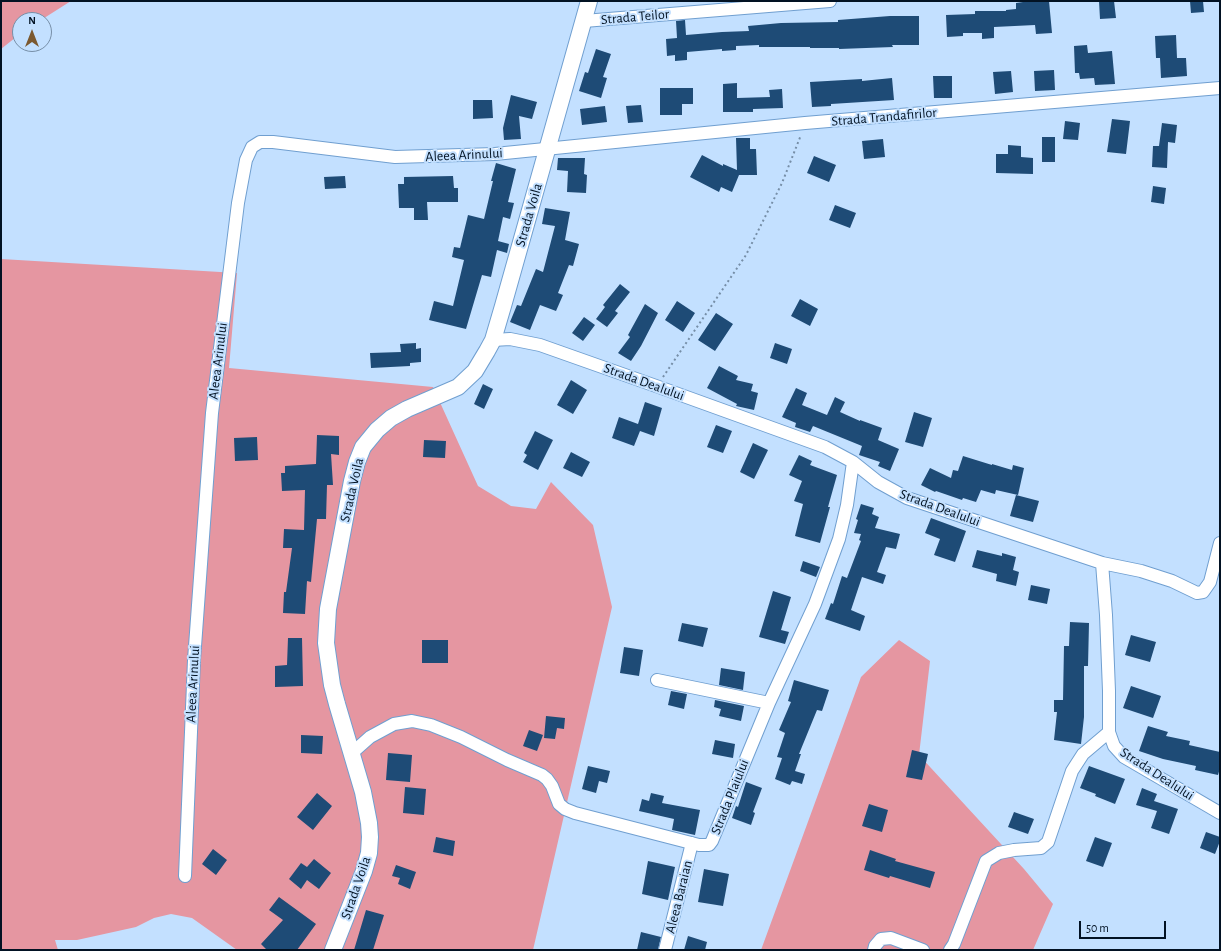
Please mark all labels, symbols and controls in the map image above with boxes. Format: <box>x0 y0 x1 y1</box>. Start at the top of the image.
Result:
street label: Strada Teilor <box>600 6 670 28</box>
north arrow <box>12 12 52 52</box>
text: N <box>28 15 36 26</box>
street label: Strada Trandafirilor <box>831 104 937 130</box>
street label: Aleea Arinului <box>425 145 503 165</box>
street label: Strada Voila <box>512 181 546 249</box>
street label: Aleea Arinului <box>205 322 231 400</box>
street label: Strada Dealului <box>601 360 687 404</box>
street label: Strada Voila <box>336 456 368 524</box>
street label: Strada Dealului <box>897 486 983 530</box>
street label: Aleea Arinului <box>183 645 203 723</box>
street label: Strada Dealului <box>1117 744 1197 804</box>
street label: Strada Plaiului <box>707 757 753 837</box>
street label: Strada Voila <box>337 854 375 922</box>
street label: Aleea Baraian <box>662 859 696 935</box>
scale bar <box>1081 913 1168 939</box>
text: 50 m <box>1086 922 1109 934</box>

